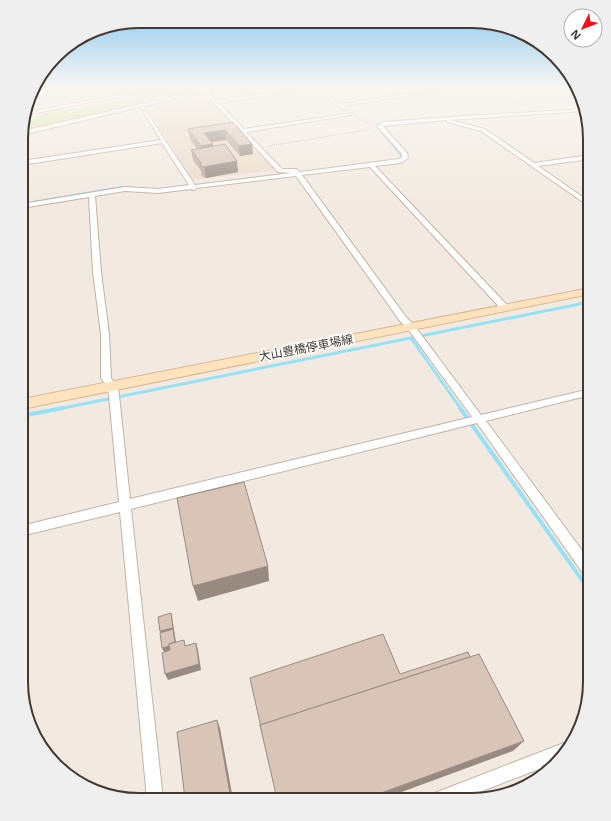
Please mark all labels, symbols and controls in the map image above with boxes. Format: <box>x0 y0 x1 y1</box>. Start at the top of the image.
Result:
north arrow <box>563 8 603 48</box>
text: N <box>567 27 584 44</box>
street label: 大山豊橋停車場線 <box>257 330 355 365</box>

